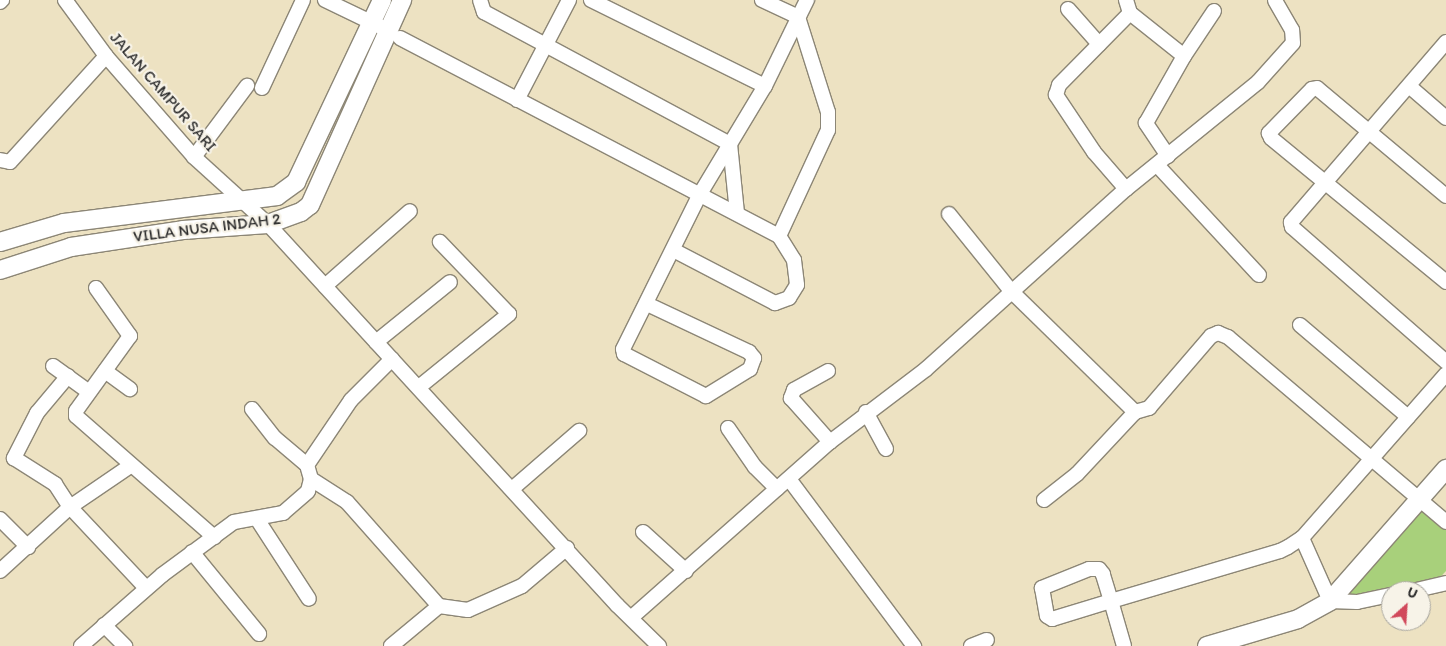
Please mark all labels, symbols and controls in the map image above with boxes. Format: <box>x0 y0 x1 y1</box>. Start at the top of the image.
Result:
street label: JALAN CAMPUR SARI <box>106 29 220 155</box>
street label: VILLA NUSA INDAH 2 <box>131 209 283 247</box>
north arrow <box>1381 581 1431 631</box>
text: U <box>1404 583 1420 603</box>

